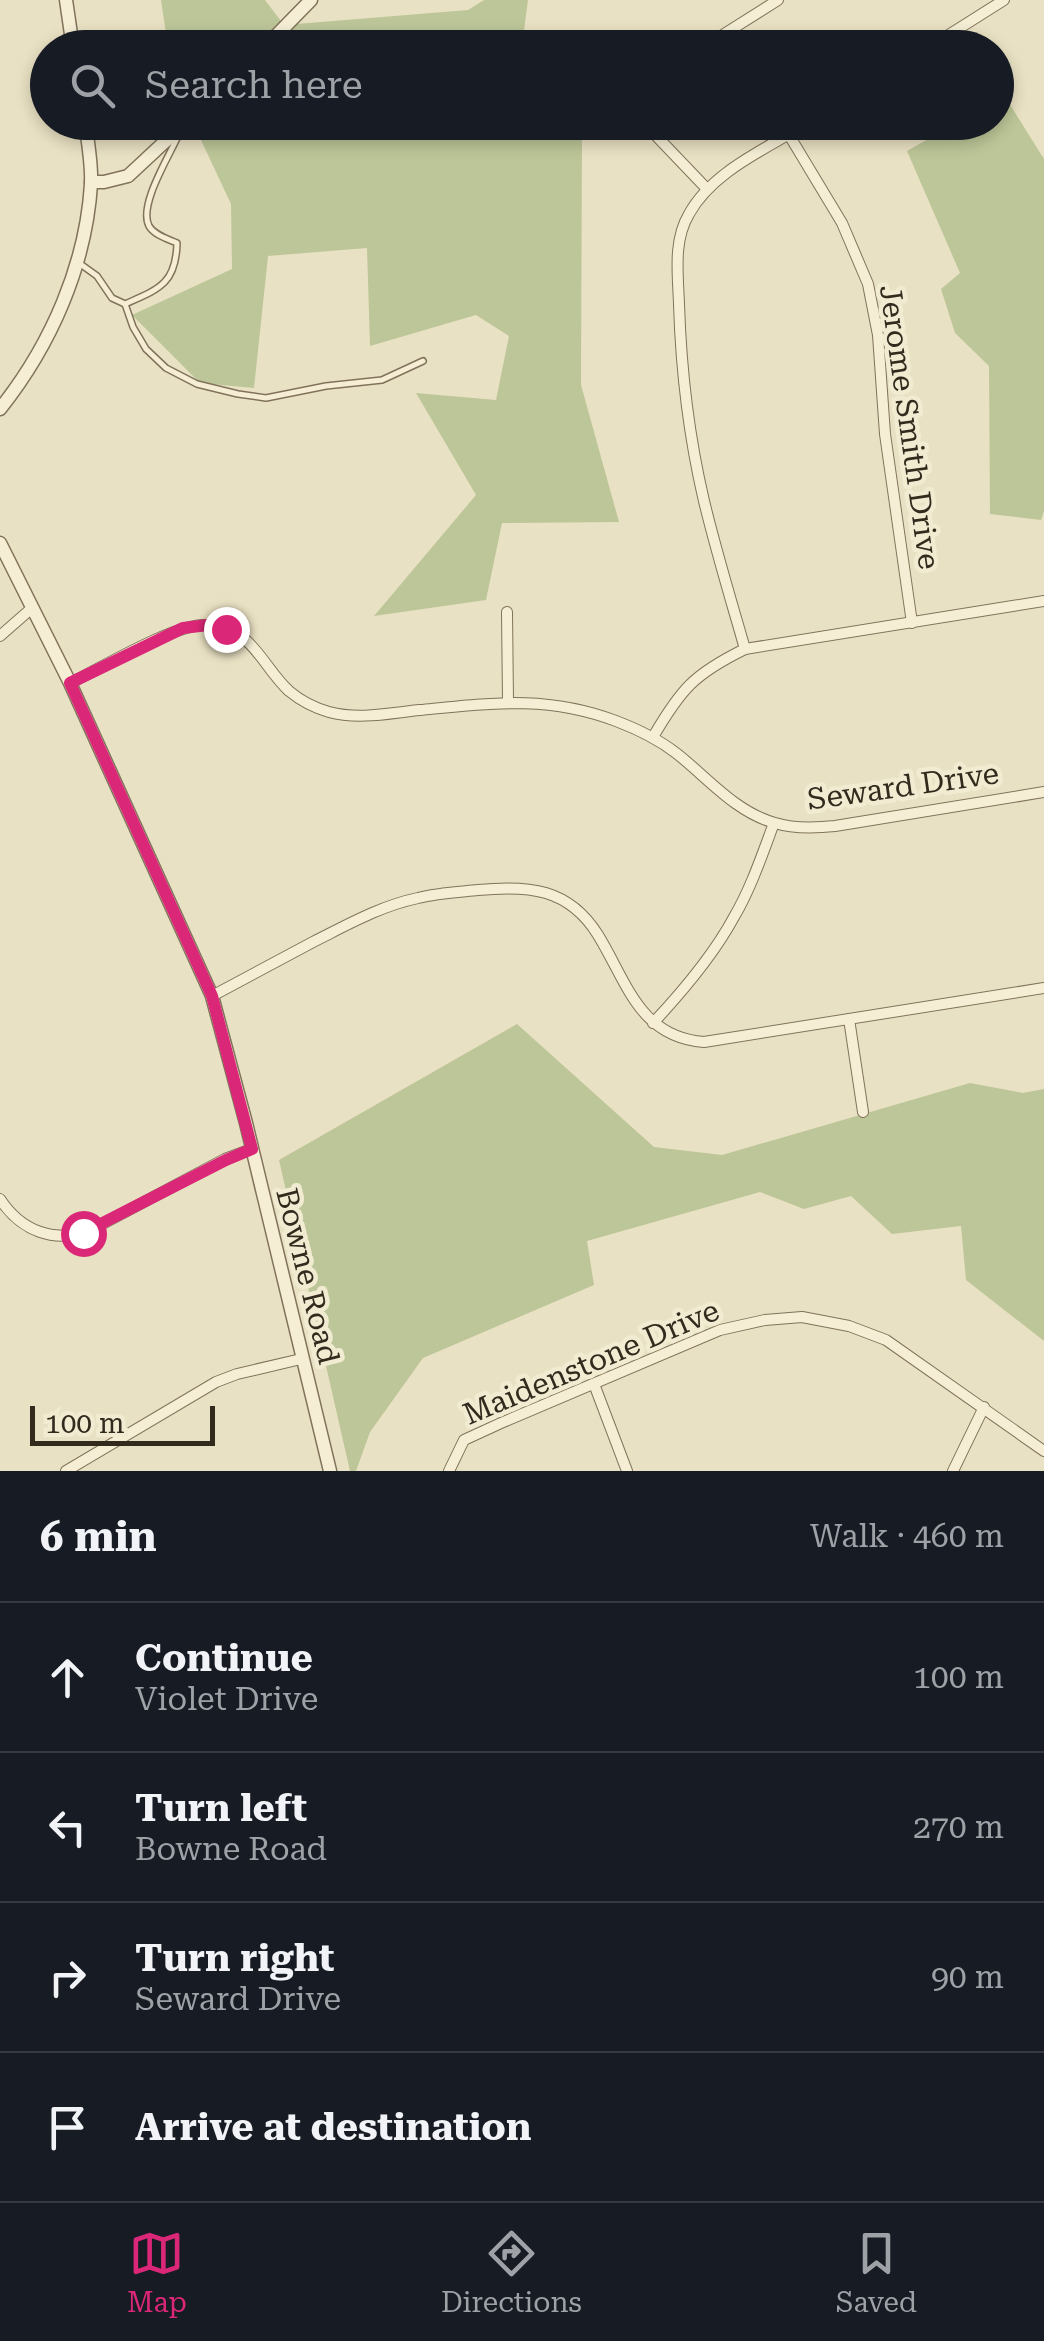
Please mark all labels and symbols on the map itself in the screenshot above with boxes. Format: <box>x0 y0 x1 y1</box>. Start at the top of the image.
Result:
street label: Jerome Smith Drive <box>873 282 947 572</box>
route end <box>204 607 250 653</box>
street label: Seward Drive <box>805 755 1001 817</box>
street label: Bowne Road <box>269 1184 347 1368</box>
route start <box>61 1211 107 1257</box>
street label: Maidenstone Drive <box>458 1292 724 1432</box>
scale bar <box>30 1401 215 1446</box>

